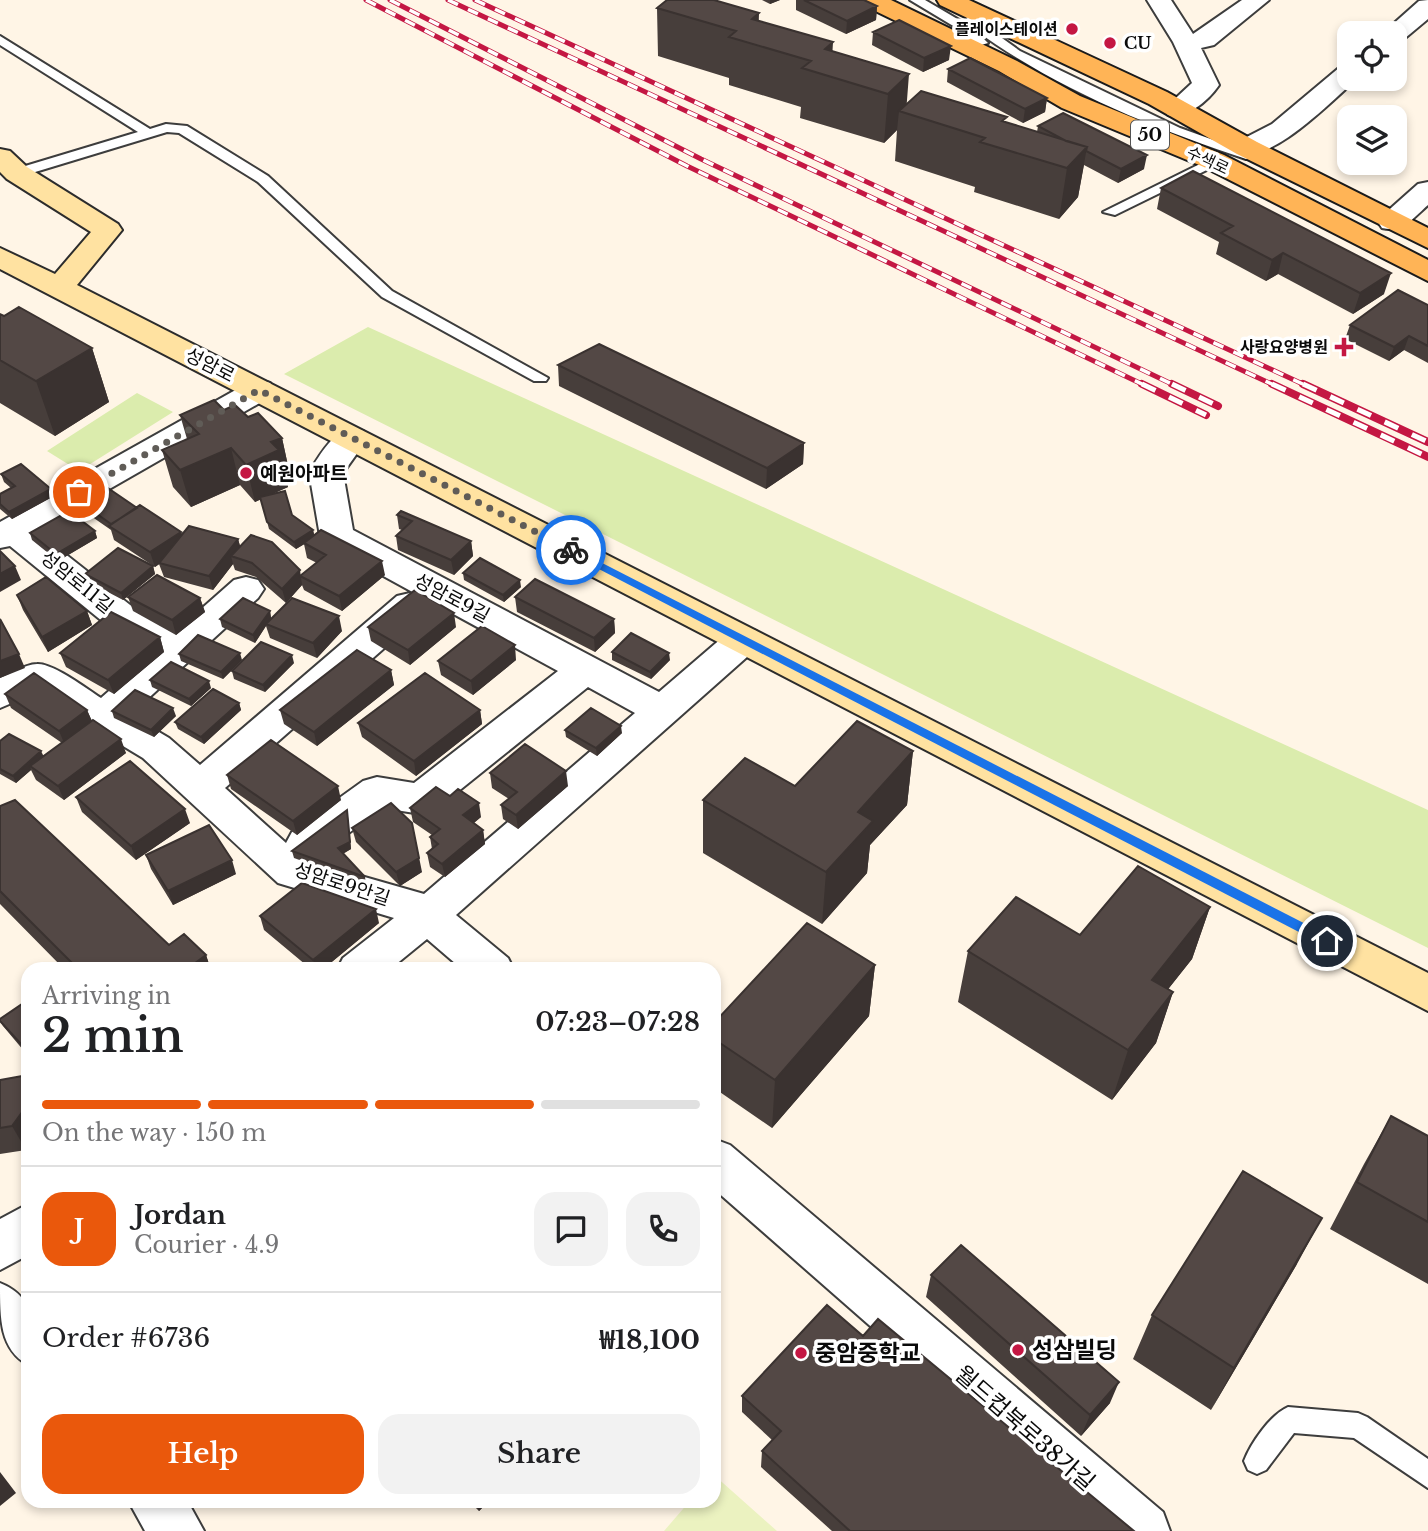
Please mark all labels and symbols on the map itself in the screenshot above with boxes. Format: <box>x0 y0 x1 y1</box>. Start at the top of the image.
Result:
place label: 플레이스테이션 <box>955 19 1058 39</box>
marker: 플레이스테이션 <box>1064 21 1080 37</box>
place label: CU <box>1124 33 1151 53</box>
marker: CU <box>1102 35 1118 51</box>
road number: 50 <box>1131 120 1169 150</box>
street label: 수색로 <box>1184 142 1232 179</box>
place label: 사랑요양병원 <box>1240 337 1328 357</box>
marker: 사랑요양병원 <box>1334 337 1354 357</box>
street label: 성암로 <box>181 343 239 387</box>
pin <box>49 462 109 522</box>
place label: 예원아파트 <box>260 462 347 485</box>
marker: 예원아파트 <box>238 465 254 481</box>
courier <box>536 515 606 585</box>
street label: 성암로11길 <box>36 546 118 618</box>
street label: 성암로9길 <box>410 569 494 627</box>
street label: 성암로9안길 <box>291 858 393 910</box>
pin <box>1297 911 1357 971</box>
place label: 성삼빌딩 <box>1032 1336 1117 1364</box>
place label: 중암중학교 <box>815 1339 921 1367</box>
marker: 성삼빌딩 <box>1010 1342 1026 1358</box>
marker: 중암중학교 <box>793 1345 809 1361</box>
street label: 월드컵북로38가길 <box>949 1360 1101 1496</box>

